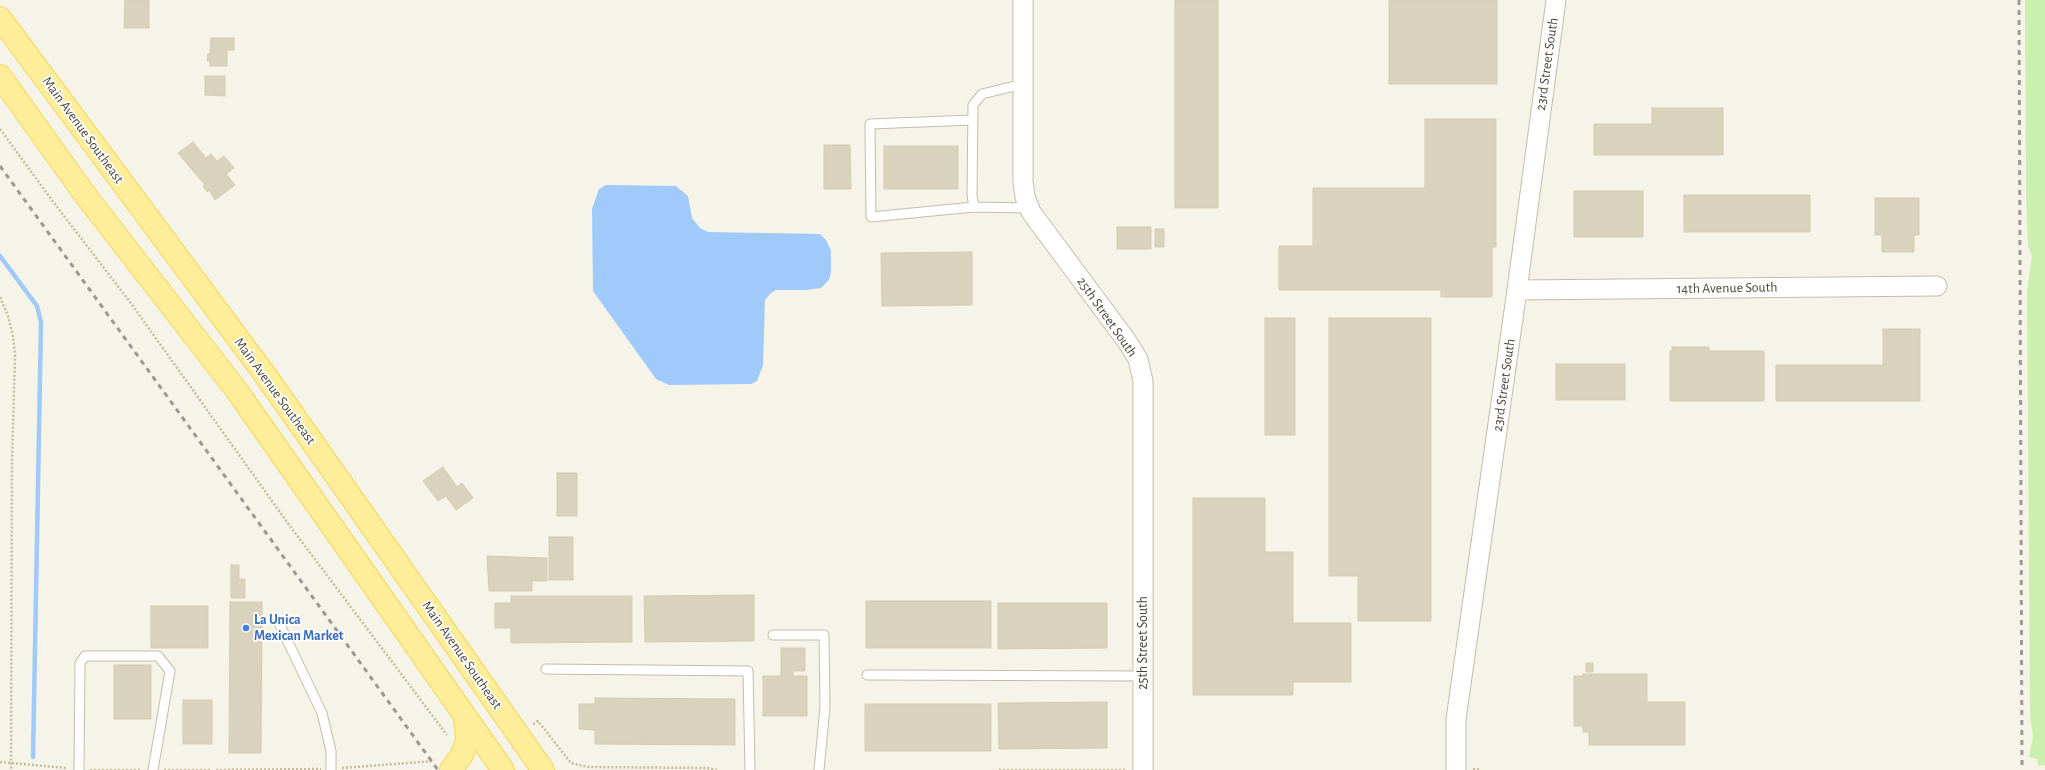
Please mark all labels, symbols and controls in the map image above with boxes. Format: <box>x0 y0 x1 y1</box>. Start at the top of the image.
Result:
street label: 23rd Street South <box>1532 17 1562 111</box>
street label: Main Avenue Southeast <box>39 73 127 187</box>
street label: 25th Street South <box>1073 274 1141 360</box>
street label: 14th Avenue South <box>1676 279 1778 297</box>
street label: Main Avenue Southeast <box>231 334 319 448</box>
street label: 23rd Street South <box>1489 338 1519 432</box>
street label: 25th Street South <box>1135 596 1151 690</box>
street label: Main Avenue Southeast <box>418 598 506 712</box>
place label: La Unica Mexican Market <box>254 612 344 644</box>
marker: La Unica Mexican Market <box>241 623 251 633</box>

